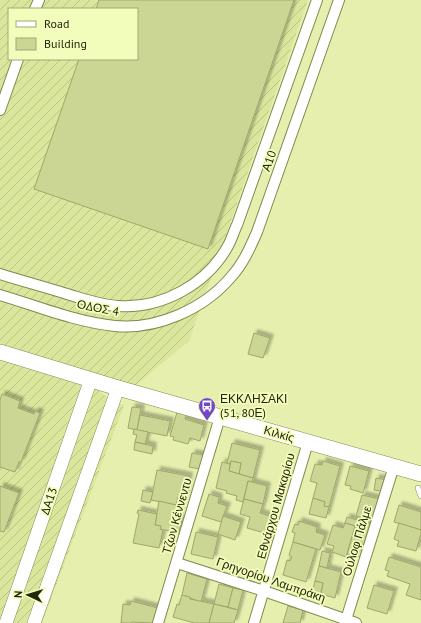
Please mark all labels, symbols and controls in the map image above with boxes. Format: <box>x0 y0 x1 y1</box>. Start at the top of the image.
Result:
legend <box>8 8 138 60</box>
text: Road <box>44 16 69 31</box>
text: Building <box>44 36 87 51</box>
street label: Α10 <box>258 148 279 173</box>
street label: ΟΔΟΣ 4 <box>76 296 121 319</box>
place label: ΕΚΚΛΗΣΑΚΙ (51, 80Ε) <box>220 391 287 420</box>
bus stop icon: ΕΚΚΛΗΣΑΚΙ (51, 80Ε) <box>197 396 217 421</box>
street label: Κιλκίς <box>262 422 296 445</box>
street label: Εθνάρχου Μακαρίου <box>253 451 298 560</box>
street label: Τζων Κέννεντυ <box>159 476 195 556</box>
street label: ΔΑ13 <box>37 485 60 516</box>
street label: Ούλοφ Πάλμε <box>339 503 375 578</box>
street label: Γρηγορίου Λαμπράκη <box>214 554 328 605</box>
north arrow <box>8 575 48 615</box>
text: N <box>11 590 25 598</box>

